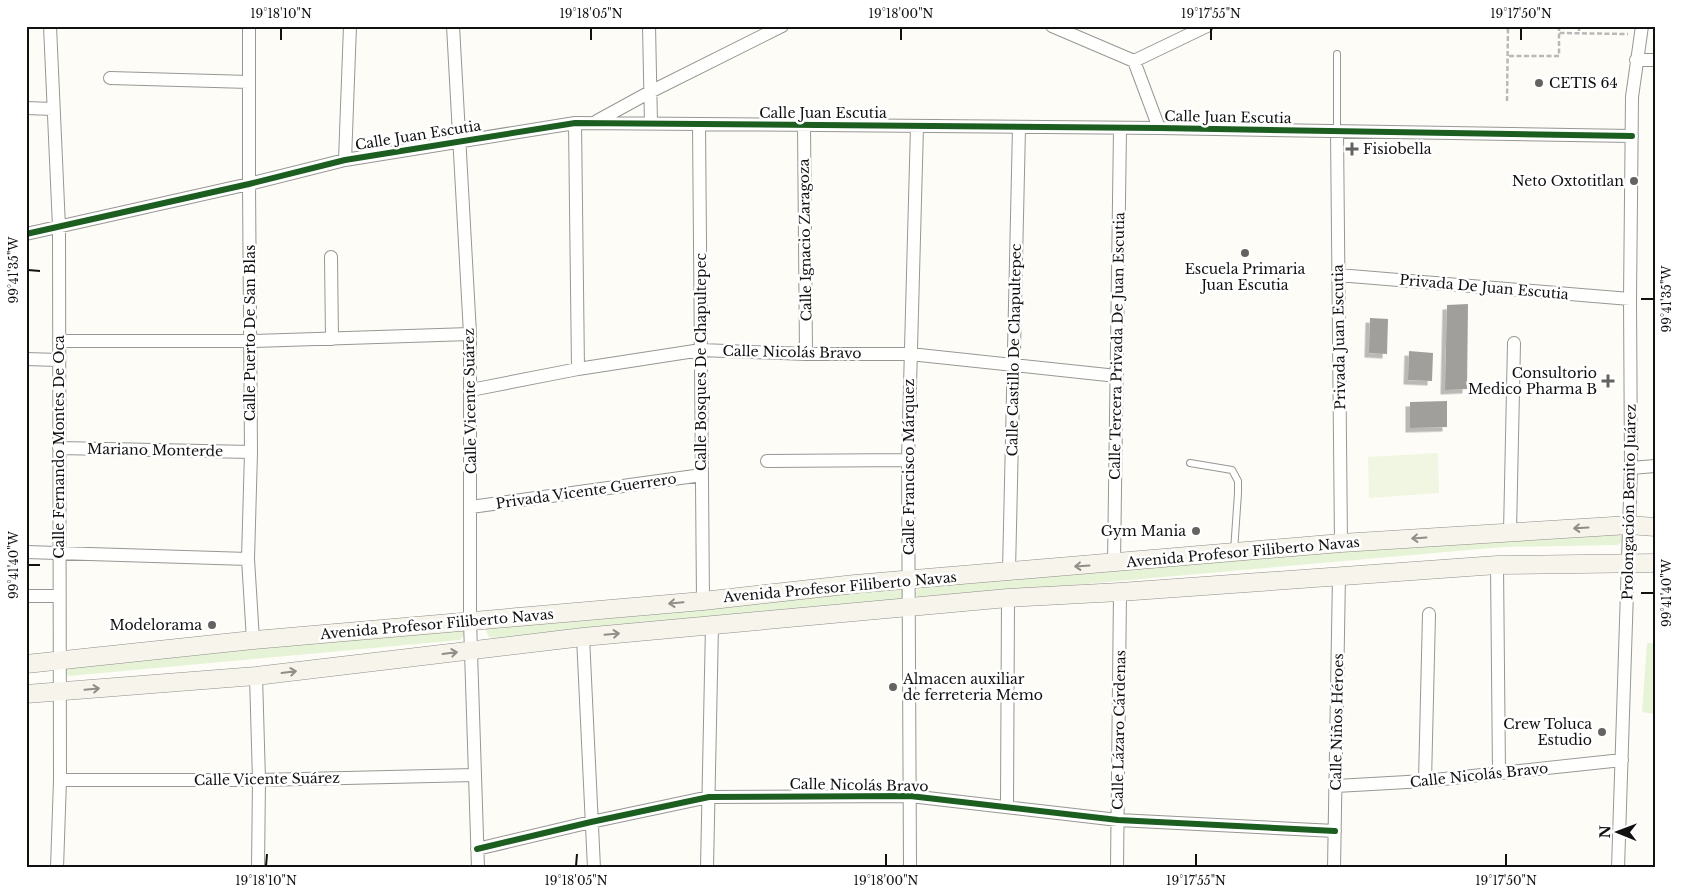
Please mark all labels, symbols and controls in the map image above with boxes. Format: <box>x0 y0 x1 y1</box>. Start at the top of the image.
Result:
text: 19°18'10"N <box>250 6 312 21</box>
text: 19°18'05"N <box>559 6 623 21</box>
text: 19°18'00"N <box>869 6 934 21</box>
text: 19°17'55"N <box>1181 6 1241 21</box>
text: 19°17'50"N <box>1490 6 1552 21</box>
place label: CETIS 64 <box>1549 74 1618 92</box>
marker: CETIS 64 <box>1533 77 1545 89</box>
street label: Calle Juan Escutia <box>759 104 887 122</box>
street label: Calle Juan Escutia <box>1164 107 1292 127</box>
street label: Calle Juan Escutia <box>354 116 483 154</box>
place label: Fisiobella <box>1363 140 1432 158</box>
marker: Fisiobella <box>1345 142 1359 156</box>
street label: Calle Ignacio Zaragoza <box>795 158 815 322</box>
place label: Neto Oxtotitlan <box>1512 172 1624 190</box>
marker: Neto Oxtotitlan <box>1628 175 1640 187</box>
street label: Calle Tercera Privada De Juan Escutia <box>1106 212 1128 480</box>
text: 99°41'35"W <box>6 236 21 303</box>
street label: Calle Castillo De Chapultepec <box>1003 243 1025 456</box>
street label: Calle Puerto De San Blas <box>241 245 259 421</box>
marker: Escuela Primaria Juan Escutia <box>1239 247 1251 259</box>
street label: Calle Bosques De Chapultepec <box>692 252 710 471</box>
place label: Escuela Primaria Juan Escutia <box>1185 260 1306 294</box>
street label: Privada Juan Escutia <box>1329 264 1349 410</box>
text: 99°41'35"W <box>1659 265 1674 332</box>
street label: Privada De Juan Escutia <box>1399 271 1570 303</box>
street label: Calle Vicente Suárez <box>460 328 480 474</box>
street label: Calle Fernando Montes De Oca <box>50 335 68 559</box>
street label: Calle Nicolás Bravo <box>722 342 862 362</box>
place label: Consultorio Medico Pharma B <box>1468 364 1597 398</box>
marker: Consultorio Medico Pharma B <box>1601 374 1615 388</box>
street label: Calle Francisco Márquez <box>900 378 918 555</box>
street label: Prolongación Benito Juárez <box>1618 404 1640 600</box>
street label: Mariano Monterde <box>87 440 223 460</box>
street label: Privada Vicente Guerrero <box>495 469 677 513</box>
place label: Gym Mania <box>1101 522 1186 540</box>
one-way arrow <box>1573 523 1589 533</box>
marker: Gym Mania <box>1190 525 1202 537</box>
text: 99°41'40"W <box>6 530 21 599</box>
street label: Avenida Profesor Filiberto Navas <box>1124 533 1361 571</box>
one-way arrow <box>1411 533 1427 543</box>
text: 99°41'40"W <box>1659 558 1674 627</box>
one-way arrow <box>1074 561 1090 570</box>
street label: Avenida Profesor Filiberto Navas <box>721 568 958 606</box>
one-way arrow <box>669 598 685 608</box>
street label: Avenida Profesor Filiberto Navas <box>318 605 555 643</box>
place label: Modelorama <box>110 616 202 634</box>
marker: Modelorama <box>206 619 218 631</box>
one-way arrow <box>604 630 620 639</box>
one-way arrow <box>442 648 458 658</box>
street label: Calle Lázaro Cárdenas <box>1109 650 1129 810</box>
street label: Calle Niños Héroes <box>1327 653 1347 791</box>
one-way arrow <box>281 667 297 677</box>
place label: Almacen auxiliar de ferreteria Memo <box>902 670 1043 704</box>
marker: Almacen auxiliar de ferreteria Memo <box>887 681 899 693</box>
one-way arrow <box>84 684 100 693</box>
place label: Crew Toluca Estudio <box>1503 715 1592 749</box>
marker: Crew Toluca Estudio <box>1596 726 1608 738</box>
street label: Calle Nicolás Bravo <box>1409 759 1549 791</box>
street label: Calle Vicente Suárez <box>194 769 340 789</box>
street label: Calle Nicolás Bravo <box>789 775 929 795</box>
north arrow <box>1594 806 1644 856</box>
text: N <box>1596 825 1614 839</box>
text: 19°18'10"N <box>235 873 297 888</box>
text: 19°18'05"N <box>544 873 608 888</box>
text: 19°18'00"N <box>854 873 919 888</box>
text: 19°17'55"N <box>1166 873 1226 888</box>
text: 19°17'50"N <box>1475 873 1537 888</box>

